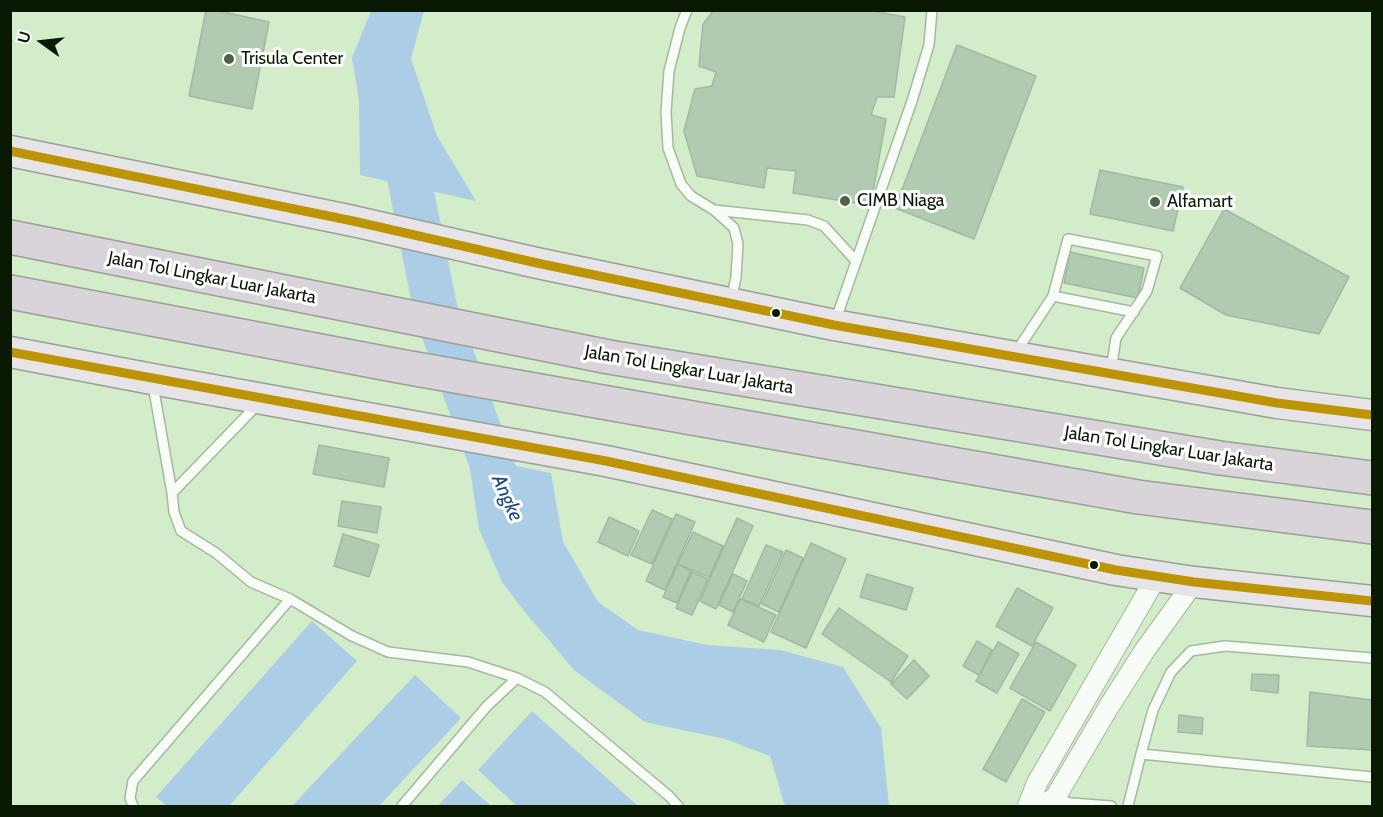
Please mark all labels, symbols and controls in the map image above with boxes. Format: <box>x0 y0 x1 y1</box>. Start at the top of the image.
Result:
north arrow <box>12 12 72 72</box>
text: U <box>13 29 35 45</box>
place label: Trisula Center <box>241 48 343 70</box>
marker: Trisula Center <box>222 52 236 66</box>
place label: CIMB Niaga <box>857 190 944 212</box>
place label: Alfamart <box>1167 191 1233 213</box>
marker: CIMB Niaga <box>838 194 852 208</box>
marker: Alfamart <box>1148 195 1162 209</box>
street label: Jalan Tol Lingkar Luar Jakarta <box>106 247 318 309</box>
unlabelled marker <box>770 307 782 319</box>
street label: Jalan Tol Lingkar Luar Jakarta <box>583 341 795 399</box>
street label: Jalan Tol Lingkar Luar Jakarta <box>1063 422 1275 476</box>
water label: Angke <box>486 471 528 525</box>
unlabelled marker <box>1088 559 1100 571</box>

